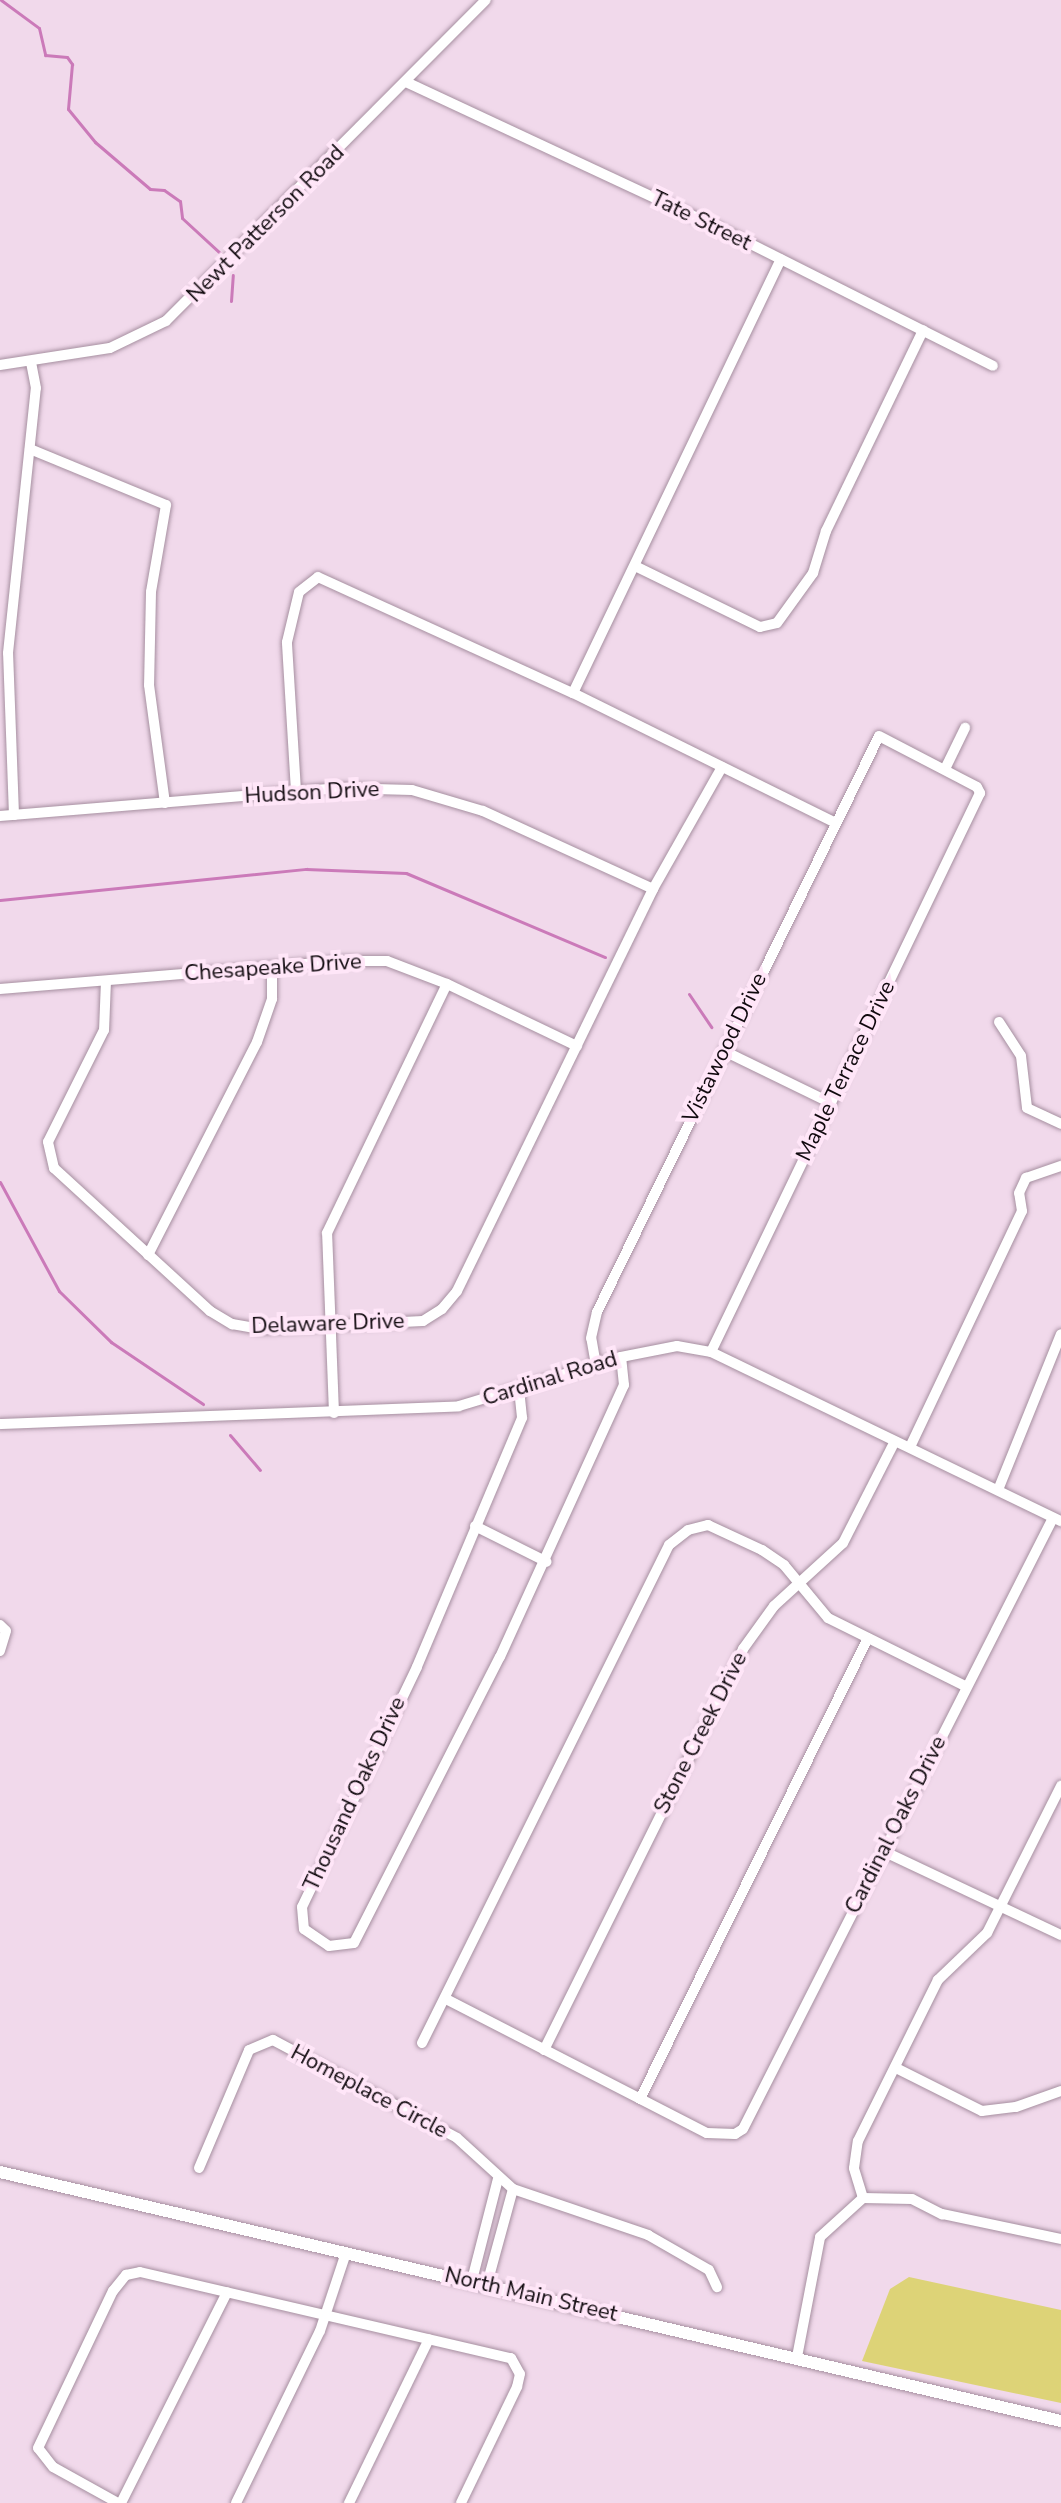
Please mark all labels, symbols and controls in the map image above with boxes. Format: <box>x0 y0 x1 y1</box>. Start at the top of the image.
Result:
street label: Newt Patterson Road <box>182 140 350 308</box>
street label: Tate Street <box>647 185 755 257</box>
street label: Hudson Drive <box>244 776 380 810</box>
street label: Chesapeake Drive <box>183 949 363 987</box>
street label: Vistawood Drive <box>677 969 773 1127</box>
street label: Maple Terrace Drive <box>791 977 901 1165</box>
street label: Delaware Drive <box>251 1308 405 1340</box>
street label: Cardinal Road <box>480 1346 620 1412</box>
street label: Stone Creek Drive <box>649 1648 753 1818</box>
street label: Thousand Oaks Drive <box>298 1693 412 1895</box>
street label: Cardinal Oaks Drive <box>840 1732 952 1918</box>
street label: Homeplace Circle <box>286 2040 452 2144</box>
street label: North Main Street <box>442 2262 620 2328</box>

